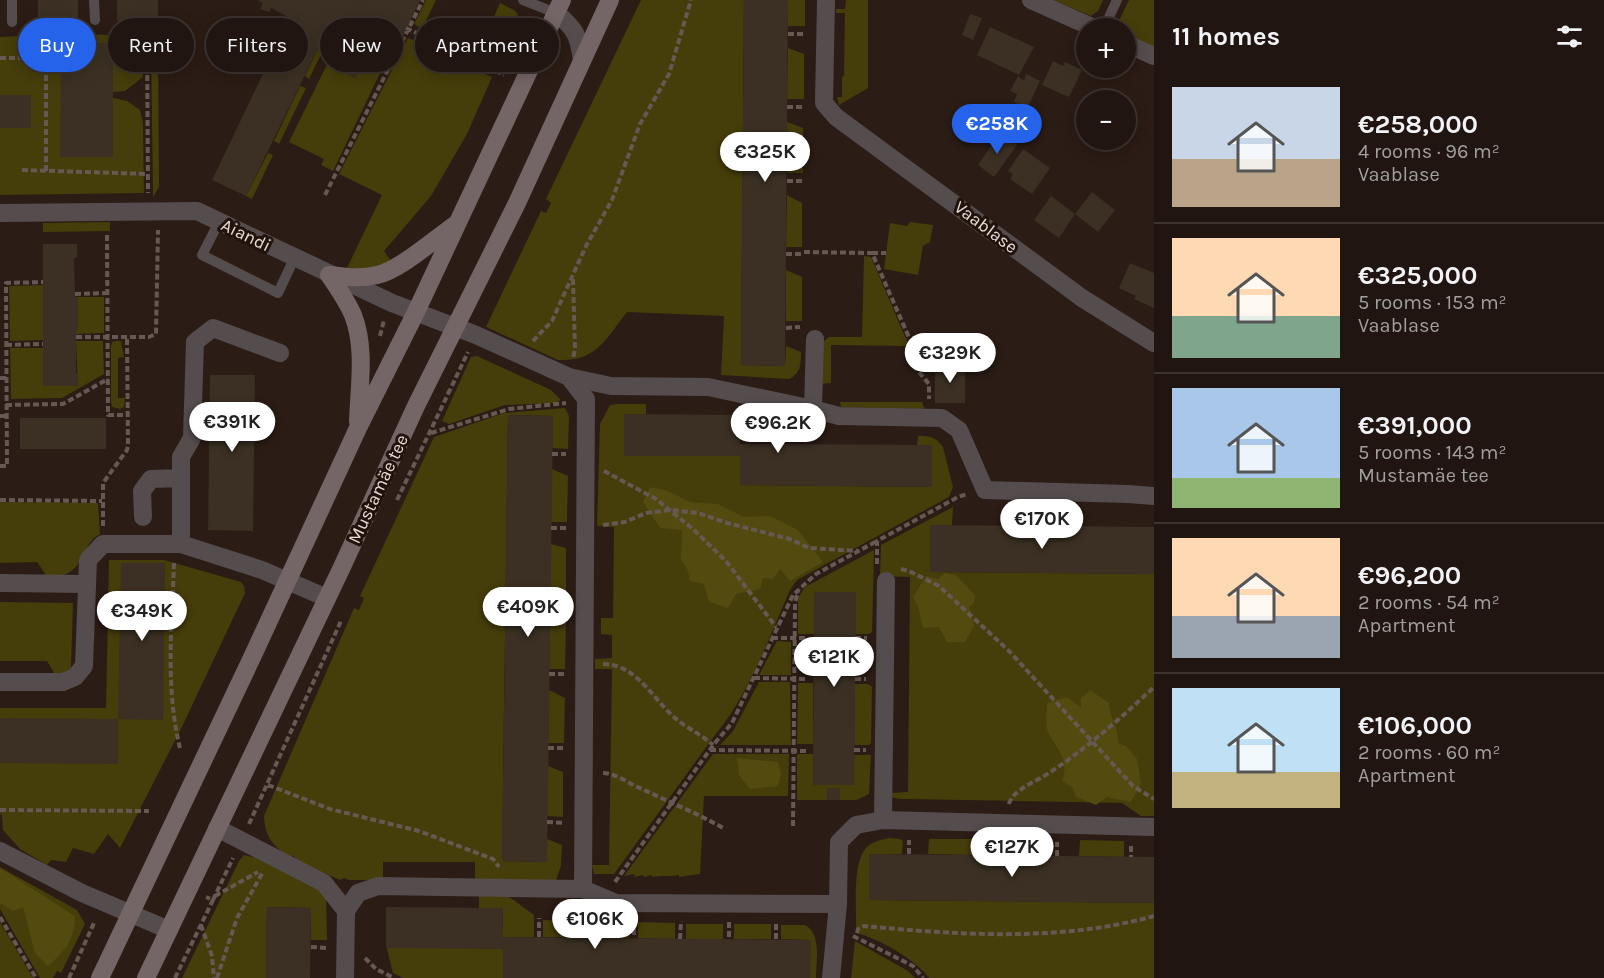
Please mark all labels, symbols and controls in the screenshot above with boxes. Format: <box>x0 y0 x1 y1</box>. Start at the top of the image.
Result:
chip: Buy <box>18 18 96 72</box>
chip: Rent <box>108 18 194 72</box>
chip: Filters <box>206 18 308 72</box>
chip: New <box>320 18 403 72</box>
chip: Apartment <box>415 18 559 72</box>
map controls <box>1076 18 1136 150</box>
button: + <box>1076 18 1136 78</box>
icon: filters <box>1553 20 1586 53</box>
text: 11 homes <box>1172 21 1280 52</box>
button: − <box>1076 90 1136 150</box>
pin: €258K <box>955 104 1039 155</box>
text: €258,000 <box>1358 109 1478 140</box>
icon: home <box>1220 111 1292 183</box>
text: €258K <box>966 112 1028 135</box>
pin: €325K <box>723 132 807 183</box>
text: €325K <box>734 140 796 163</box>
text: 4 rooms · 96 m² <box>1358 140 1500 163</box>
text: Vaablase <box>1358 163 1440 186</box>
street label: Vaablase <box>950 196 1022 258</box>
street label: Aiandi <box>218 214 274 256</box>
text: €325,000 <box>1358 260 1477 291</box>
icon: home <box>1220 262 1292 334</box>
text: 5 rooms · 153 m² <box>1358 291 1507 314</box>
text: Vaablase <box>1358 314 1440 337</box>
pin: €329K <box>908 333 992 384</box>
text: €329K <box>919 341 981 364</box>
pin: €391K <box>190 402 274 453</box>
pin: €96.2K <box>729 403 827 454</box>
text: €391K <box>203 410 261 433</box>
text: €391,000 <box>1358 410 1472 441</box>
text: €96.2K <box>745 411 811 434</box>
icon: home <box>1220 412 1292 484</box>
street label: Mustamäe tee <box>343 431 413 547</box>
text: 5 rooms · 143 m² <box>1358 441 1507 464</box>
text: Mustamäe tee <box>1358 464 1489 487</box>
pin: €170K <box>1000 499 1084 550</box>
text: €170K <box>1014 507 1070 530</box>
text: €96,200 <box>1358 560 1461 591</box>
icon: home <box>1220 562 1292 634</box>
pin: €409K <box>486 587 570 638</box>
pin: €349K <box>100 591 184 642</box>
text: 2 rooms · 54 m² <box>1358 591 1500 614</box>
text: €409K <box>497 595 559 618</box>
text: €349K <box>111 599 173 622</box>
text: Apartment <box>1358 614 1456 637</box>
pin: €121K <box>792 637 876 688</box>
text: €121K <box>808 645 860 668</box>
text: €106,000 <box>1358 710 1472 741</box>
icon: home <box>1220 712 1292 784</box>
text: 2 rooms · 60 m² <box>1358 741 1501 764</box>
text: Apartment <box>1358 764 1456 787</box>
pin: €127K <box>970 827 1054 878</box>
text: €127K <box>985 835 1039 858</box>
pin: €106K <box>553 899 637 950</box>
text: €106K <box>566 907 624 930</box>

